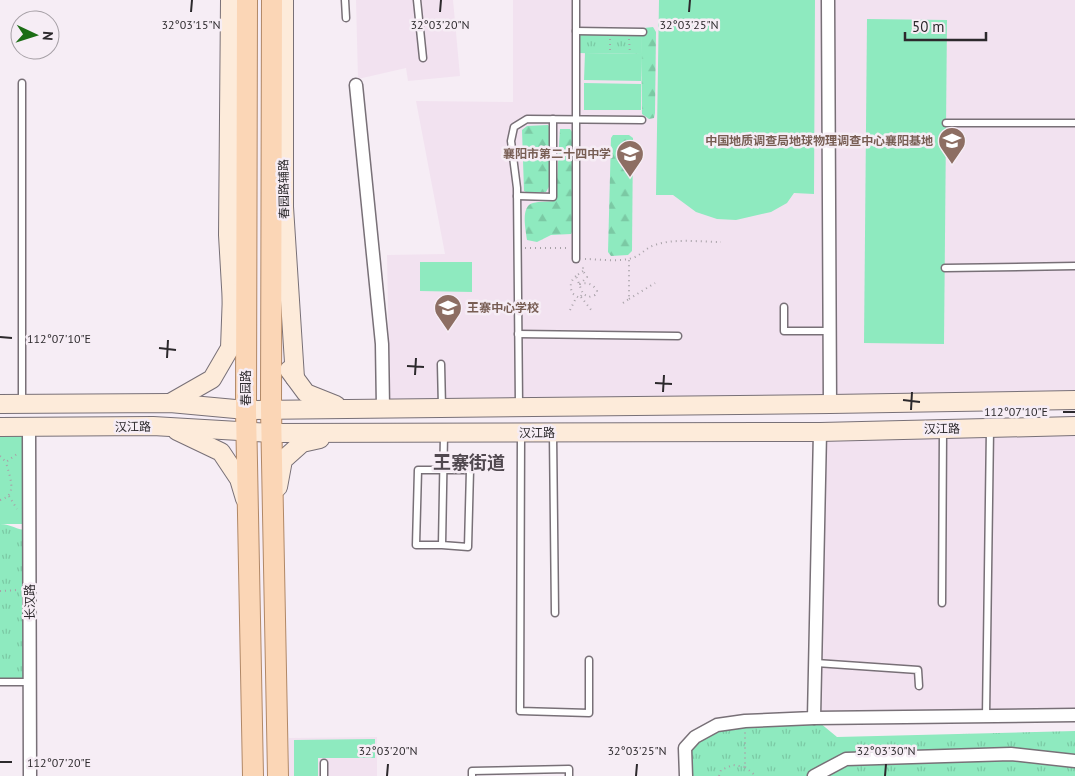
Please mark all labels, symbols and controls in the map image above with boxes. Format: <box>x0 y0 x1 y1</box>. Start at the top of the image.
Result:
north arrow <box>10 10 60 60</box>
scale bar <box>905 10 986 42</box>
text: 32°03'15"N <box>161 17 221 32</box>
text: 32°03'20"N <box>410 17 470 32</box>
text: 32°03'25"N <box>659 17 719 32</box>
text: 50 m <box>912 17 945 36</box>
text: N <box>39 31 57 41</box>
school or university icon: 中国地质调查局地球物理调查中心襄阳基地 <box>937 126 967 165</box>
place label: 中国地质调查局地球物理调查中心襄阳基地 <box>705 133 933 148</box>
school or university icon: 襄阳市第二十四中学 <box>615 139 645 178</box>
place label: 襄阳市第二十四中学 <box>503 146 611 161</box>
street label: 春园路辅路 <box>275 159 292 219</box>
school or university icon: 王寨中心学校 <box>433 293 463 332</box>
place label: 王寨中心学校 <box>467 300 539 315</box>
text: 112°07'10"E <box>27 331 91 346</box>
street label: 春园路 <box>238 370 253 406</box>
text: 112°07'10"E <box>984 404 1048 419</box>
street label: 汉江路 <box>115 419 151 434</box>
street label: 汉江路 <box>924 421 960 436</box>
street label: 汉江路 <box>519 425 555 440</box>
district label: 王寨街道 <box>433 451 505 474</box>
street label: 长汉路 <box>22 584 37 620</box>
text: 32°03'20"N <box>358 743 418 758</box>
text: 32°03'25"N <box>607 743 667 758</box>
text: 32°03'30"N <box>856 743 916 758</box>
text: 112°07'20"E <box>27 755 91 770</box>

